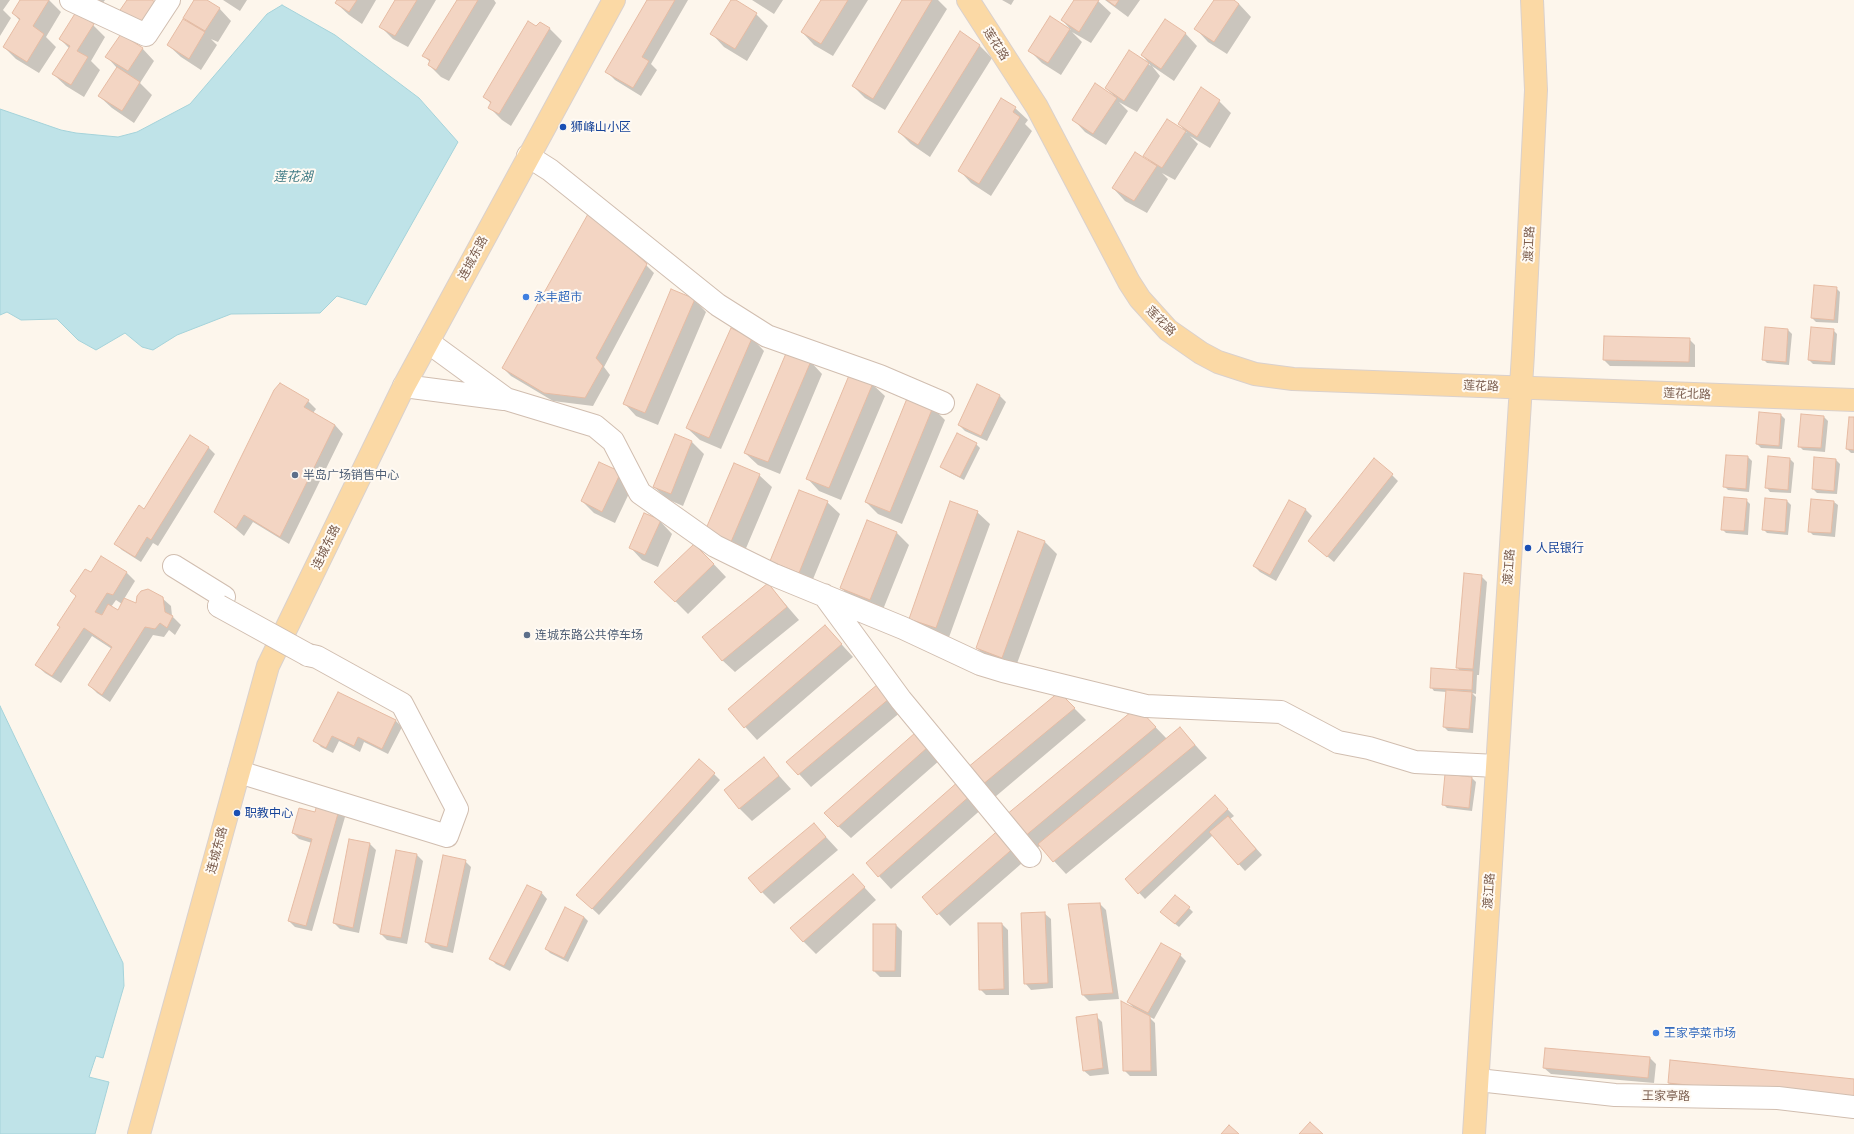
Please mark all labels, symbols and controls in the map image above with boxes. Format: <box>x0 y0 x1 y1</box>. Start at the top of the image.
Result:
street label: 莲花路 <box>980 25 1012 63</box>
place label: 狮峰山小区 <box>571 120 631 134</box>
marker: 狮峰山小区 <box>558 122 568 132</box>
water label: 莲花湖 <box>274 169 312 185</box>
street label: 渡江路 <box>1521 226 1537 262</box>
street label: 连城东路 <box>455 233 491 283</box>
place label: 永丰超市 <box>534 290 582 304</box>
marker: 永丰超市 <box>521 292 531 302</box>
street label: 莲花路 <box>1143 303 1179 339</box>
street label: 莲花路 <box>1463 378 1499 394</box>
street label: 莲花北路 <box>1663 386 1711 402</box>
place label: 半岛广场销售中心 <box>303 468 399 482</box>
marker: 半岛广场销售中心 <box>290 470 300 480</box>
street label: 连城东路 <box>309 522 343 572</box>
place label: 人民银行 <box>1536 541 1584 555</box>
marker: 人民银行 <box>1523 543 1533 553</box>
street label: 渡江路 <box>1501 549 1517 585</box>
place label: 连城东路公共停车场 <box>535 628 643 642</box>
marker: 连城东路公共停车场 <box>522 630 532 640</box>
place label: 职教中心 <box>245 806 293 820</box>
marker: 职教中心 <box>232 808 242 818</box>
street label: 连城东路 <box>204 825 230 875</box>
street label: 渡江路 <box>1481 873 1497 909</box>
place label: 王家亭菜市场 <box>1664 1026 1736 1040</box>
marker: 王家亭菜市场 <box>1651 1028 1661 1038</box>
street label: 王家亭路 <box>1642 1088 1690 1104</box>

